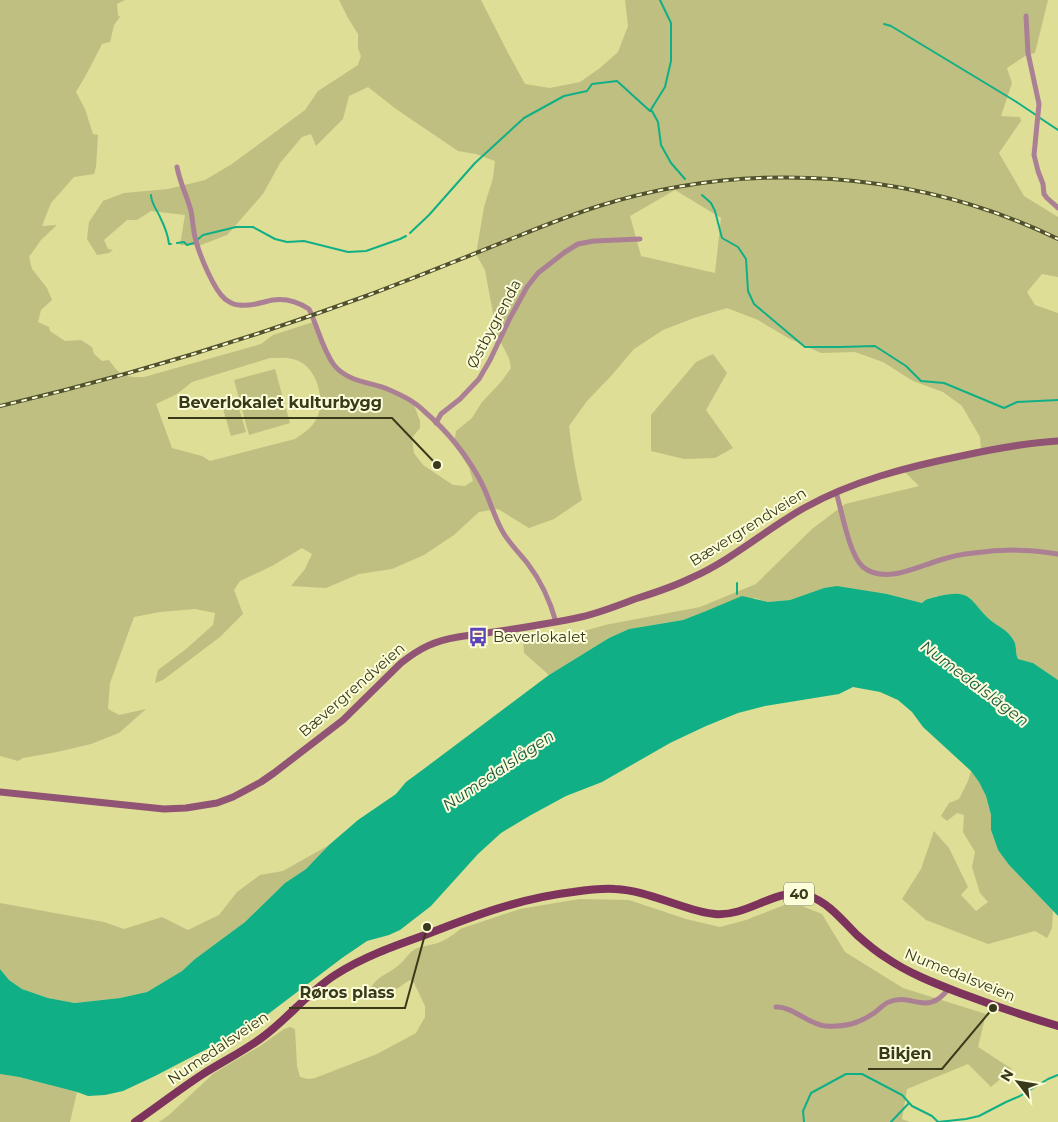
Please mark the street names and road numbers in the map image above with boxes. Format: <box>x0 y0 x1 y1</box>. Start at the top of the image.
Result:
street label: Østbygrenda <box>462 276 525 372</box>
street label: Bævergrendveien <box>686 483 810 570</box>
street label: Bævergrendveien <box>295 638 409 741</box>
road number: 40 <box>784 882 814 906</box>
street label: Numedalsveien <box>902 944 1018 1005</box>
street label: Numedalsveien <box>164 1007 272 1088</box>

